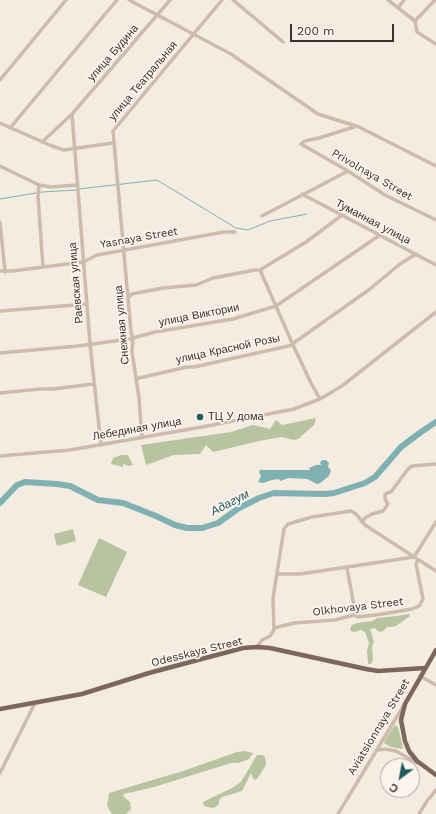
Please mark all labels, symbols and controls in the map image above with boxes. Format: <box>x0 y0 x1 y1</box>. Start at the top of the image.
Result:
scale bar <box>292 16 396 42</box>
street label: улица Будина <box>85 22 141 84</box>
text: 200 m <box>297 24 334 38</box>
street label: улица Театральная <box>106 39 180 123</box>
street label: Privolnaya Street <box>329 146 415 204</box>
street label: Туманная улица <box>333 197 413 247</box>
street label: Yasnaya Street <box>99 225 179 251</box>
street label: Раевская улица <box>66 242 86 324</box>
street label: Снежная улица <box>112 285 132 365</box>
street label: улица Виктории <box>158 301 240 329</box>
street label: улица Красной Розы <box>175 332 281 366</box>
place label: ТЦ У дома <box>208 410 264 424</box>
marker: ТЦ У дома <box>195 412 205 422</box>
street label: Лебединая улица <box>92 415 182 443</box>
water label: Адагум <box>208 487 252 519</box>
street label: Olkhovaya Street <box>312 595 404 619</box>
street label: Odesskaya Street <box>150 634 244 670</box>
street label: Aviatsionnaya Street <box>345 677 413 777</box>
north arrow <box>380 758 420 798</box>
text: С <box>387 780 401 795</box>

